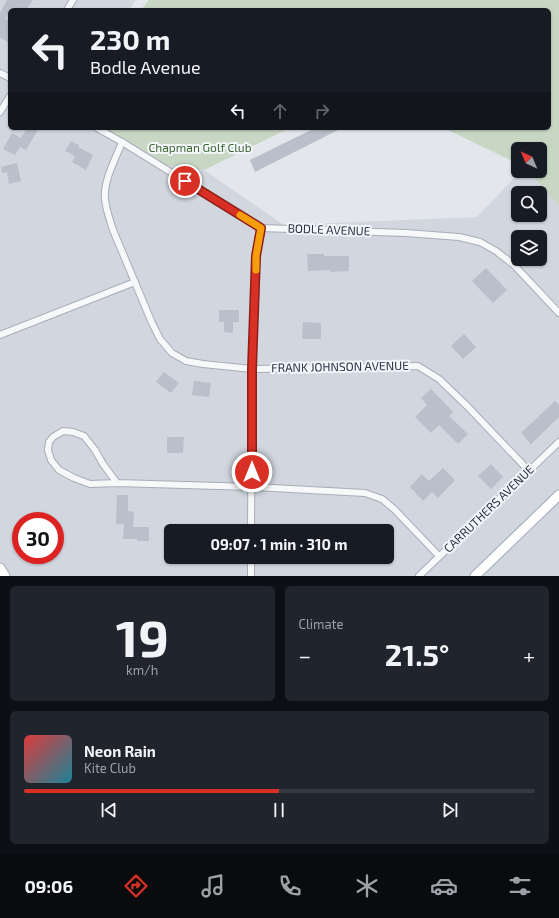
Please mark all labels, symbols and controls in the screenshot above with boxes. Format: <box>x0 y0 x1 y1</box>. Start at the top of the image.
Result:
text: 230 m <box>90 22 171 56</box>
icon: left <box>24 24 76 76</box>
text: Bodle Avenue <box>90 56 201 78</box>
icon: left <box>227 100 249 122</box>
icon: ahead <box>269 100 291 122</box>
icon: right <box>311 100 333 122</box>
park label: Chapman Golf Club <box>148 140 252 154</box>
north arrow <box>511 142 547 178</box>
map controls <box>511 142 547 266</box>
pin <box>168 164 202 198</box>
icon: arrive <box>174 170 196 192</box>
button: search <box>511 186 547 222</box>
street label: BODLE AVENUE <box>287 221 371 237</box>
button: layers <box>511 230 547 266</box>
street label: FRANK JOHNSON AVENUE <box>271 358 409 374</box>
position arrow <box>231 451 273 493</box>
street label: CARRUTHERS AVENUE <box>440 462 536 555</box>
speed limit sign: 30 <box>12 512 64 564</box>
text: 09:07 · 1 min · 310 m <box>210 535 348 553</box>
text: 19 <box>116 605 169 667</box>
text: Climate <box>299 616 343 632</box>
text: 21.5° <box>385 636 449 672</box>
text: − <box>299 642 311 668</box>
text: + <box>523 642 535 668</box>
text: km/h <box>126 662 158 678</box>
text: Neon Rain <box>84 742 156 760</box>
text: Kite Club <box>84 760 136 776</box>
icon: previous <box>98 799 120 821</box>
icon: pause <box>268 799 290 821</box>
icon: next <box>439 799 461 821</box>
icon: directions <box>122 872 150 900</box>
icon: music <box>199 872 227 900</box>
icon: phone <box>276 872 304 900</box>
icon: climate <box>353 872 381 900</box>
icon: car <box>430 872 458 900</box>
icon: filters <box>506 872 534 900</box>
text: 09:06 <box>24 875 73 897</box>

